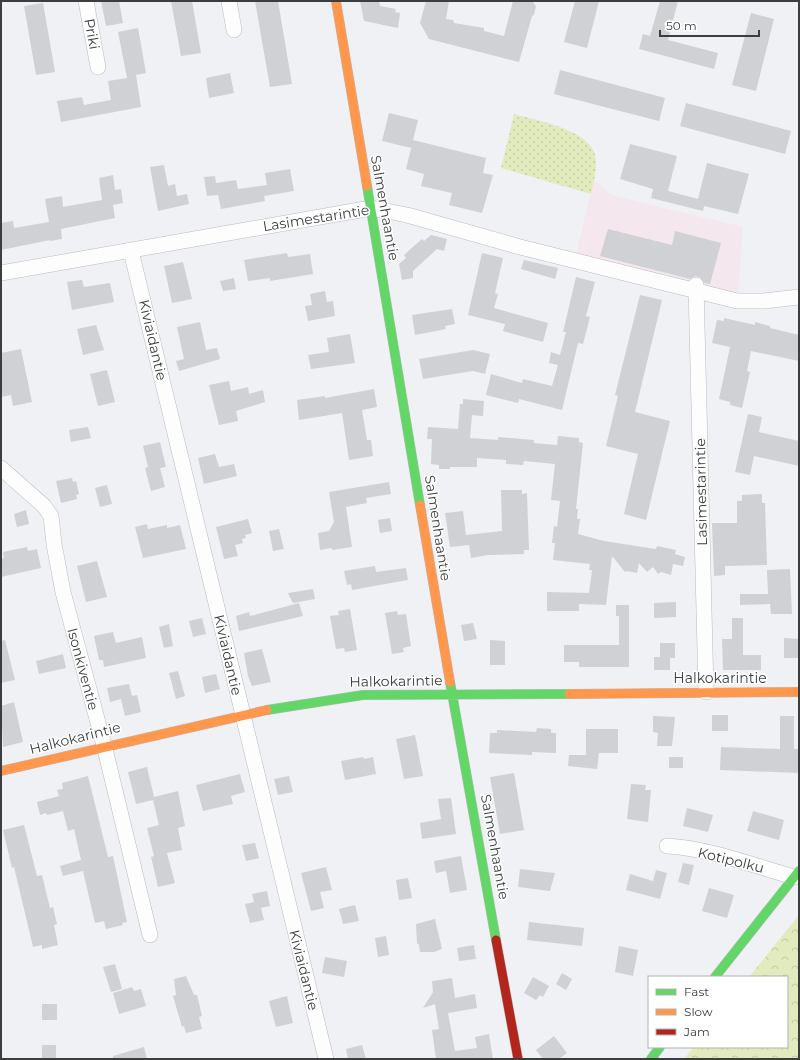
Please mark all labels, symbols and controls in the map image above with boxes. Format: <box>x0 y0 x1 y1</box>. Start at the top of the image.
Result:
scale bar <box>660 12 759 38</box>
street label: Priki <box>80 17 104 51</box>
text: 50 m <box>666 18 697 33</box>
street label: Salmenhaantie <box>367 154 403 262</box>
street label: Lasimestarintie <box>261 201 371 235</box>
street label: Kiviaidantie <box>135 298 171 382</box>
street label: Lasimestarintie <box>691 438 711 546</box>
street label: Salmenhaantie <box>421 474 455 582</box>
street label: Kiviaidantie <box>210 613 246 697</box>
street label: Isonkiventie <box>63 626 103 712</box>
street label: Halkokarintie <box>673 669 767 687</box>
street label: Halkokarintie <box>349 671 443 691</box>
street label: Halkokarintie <box>28 718 122 758</box>
street label: Salmenhaantie <box>477 793 513 901</box>
street label: Kotipolku <box>696 843 766 877</box>
street label: Kiviaidantie <box>285 928 323 1012</box>
legend <box>648 976 788 1048</box>
text: Fast <box>684 984 709 999</box>
text: Slow <box>684 1004 713 1019</box>
text: Jam <box>683 1024 710 1039</box>

